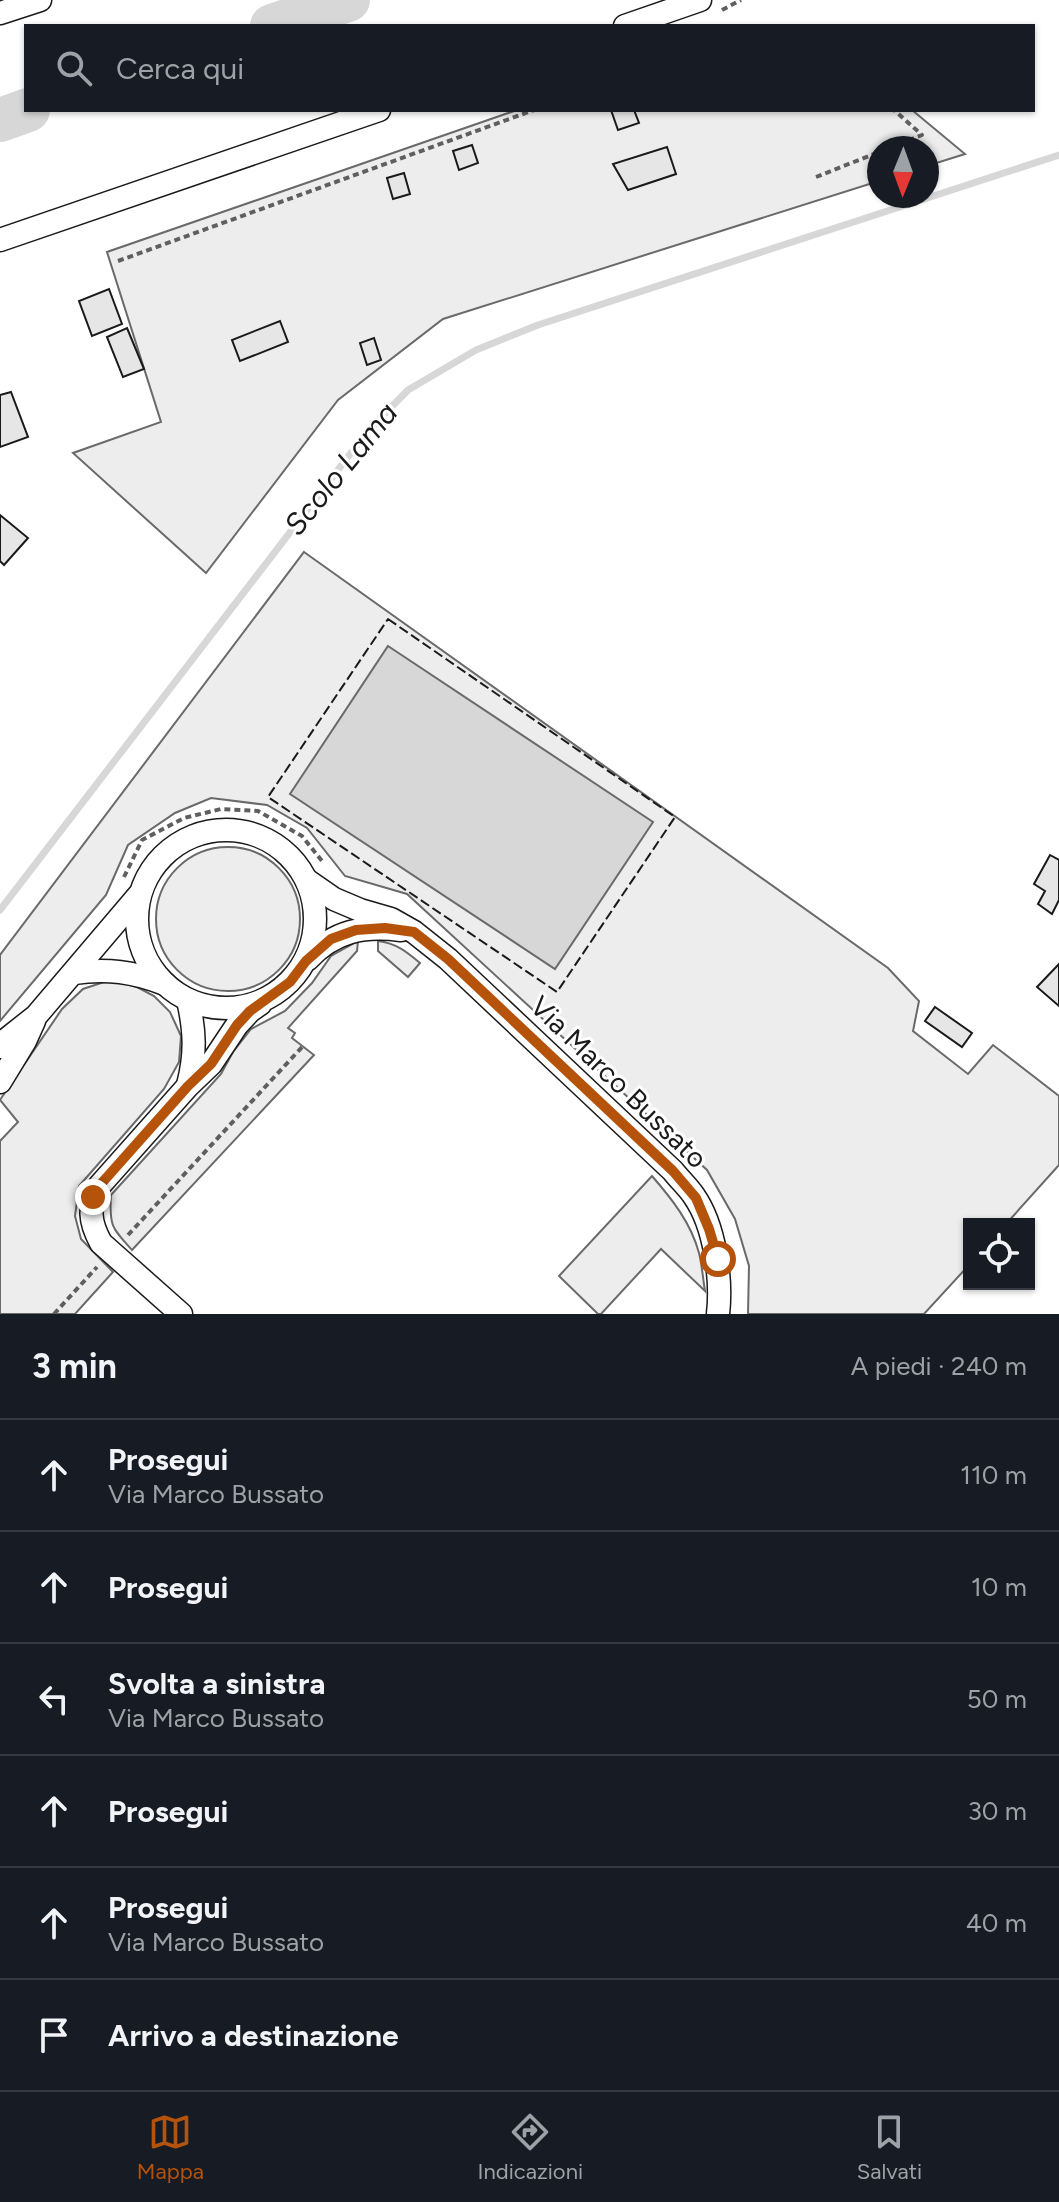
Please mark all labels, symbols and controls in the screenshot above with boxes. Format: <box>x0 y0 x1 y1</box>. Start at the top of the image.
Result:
search box <box>24 24 1035 112</box>
icon: search <box>52 46 96 90</box>
text: Cerca qui <box>116 50 244 87</box>
north arrow <box>867 136 939 208</box>
water label: Scolo Lama <box>276 395 405 542</box>
street label: Via Marco Bussato <box>524 989 714 1175</box>
route end <box>75 1179 111 1215</box>
map controls <box>963 1218 1035 1290</box>
button: locate <box>963 1218 1035 1290</box>
route start <box>700 1241 736 1277</box>
text: 3 min <box>32 1346 117 1387</box>
text: A piedi · 240 m <box>851 1350 1027 1382</box>
text: Prosegui <box>108 1441 228 1478</box>
icon: ahead <box>32 1453 76 1497</box>
text: 110 m <box>960 1459 1027 1491</box>
text: Via Marco Bussato <box>108 1478 324 1510</box>
icon: ahead <box>32 1565 76 1609</box>
text: Prosegui <box>108 1569 228 1606</box>
text: 10 m <box>971 1571 1027 1603</box>
text: Svolta a sinistra <box>108 1665 325 1702</box>
icon: left <box>32 1677 76 1721</box>
text: 50 m <box>967 1683 1027 1715</box>
text: Via Marco Bussato <box>108 1702 324 1734</box>
icon: ahead <box>32 1789 76 1833</box>
text: Prosegui <box>108 1793 228 1830</box>
text: 30 m <box>968 1795 1027 1827</box>
text: Prosegui <box>108 1889 228 1926</box>
icon: ahead <box>32 1901 76 1945</box>
text: 40 m <box>966 1907 1027 1939</box>
text: Via Marco Bussato <box>108 1926 324 1958</box>
icon: arrive <box>32 2013 76 2057</box>
text: Arrivo a destinazione <box>108 2017 399 2054</box>
tab: Mappa <box>137 2110 204 2185</box>
tab: Indicazioni <box>478 2110 583 2185</box>
tab: Salvati <box>857 2110 922 2185</box>

